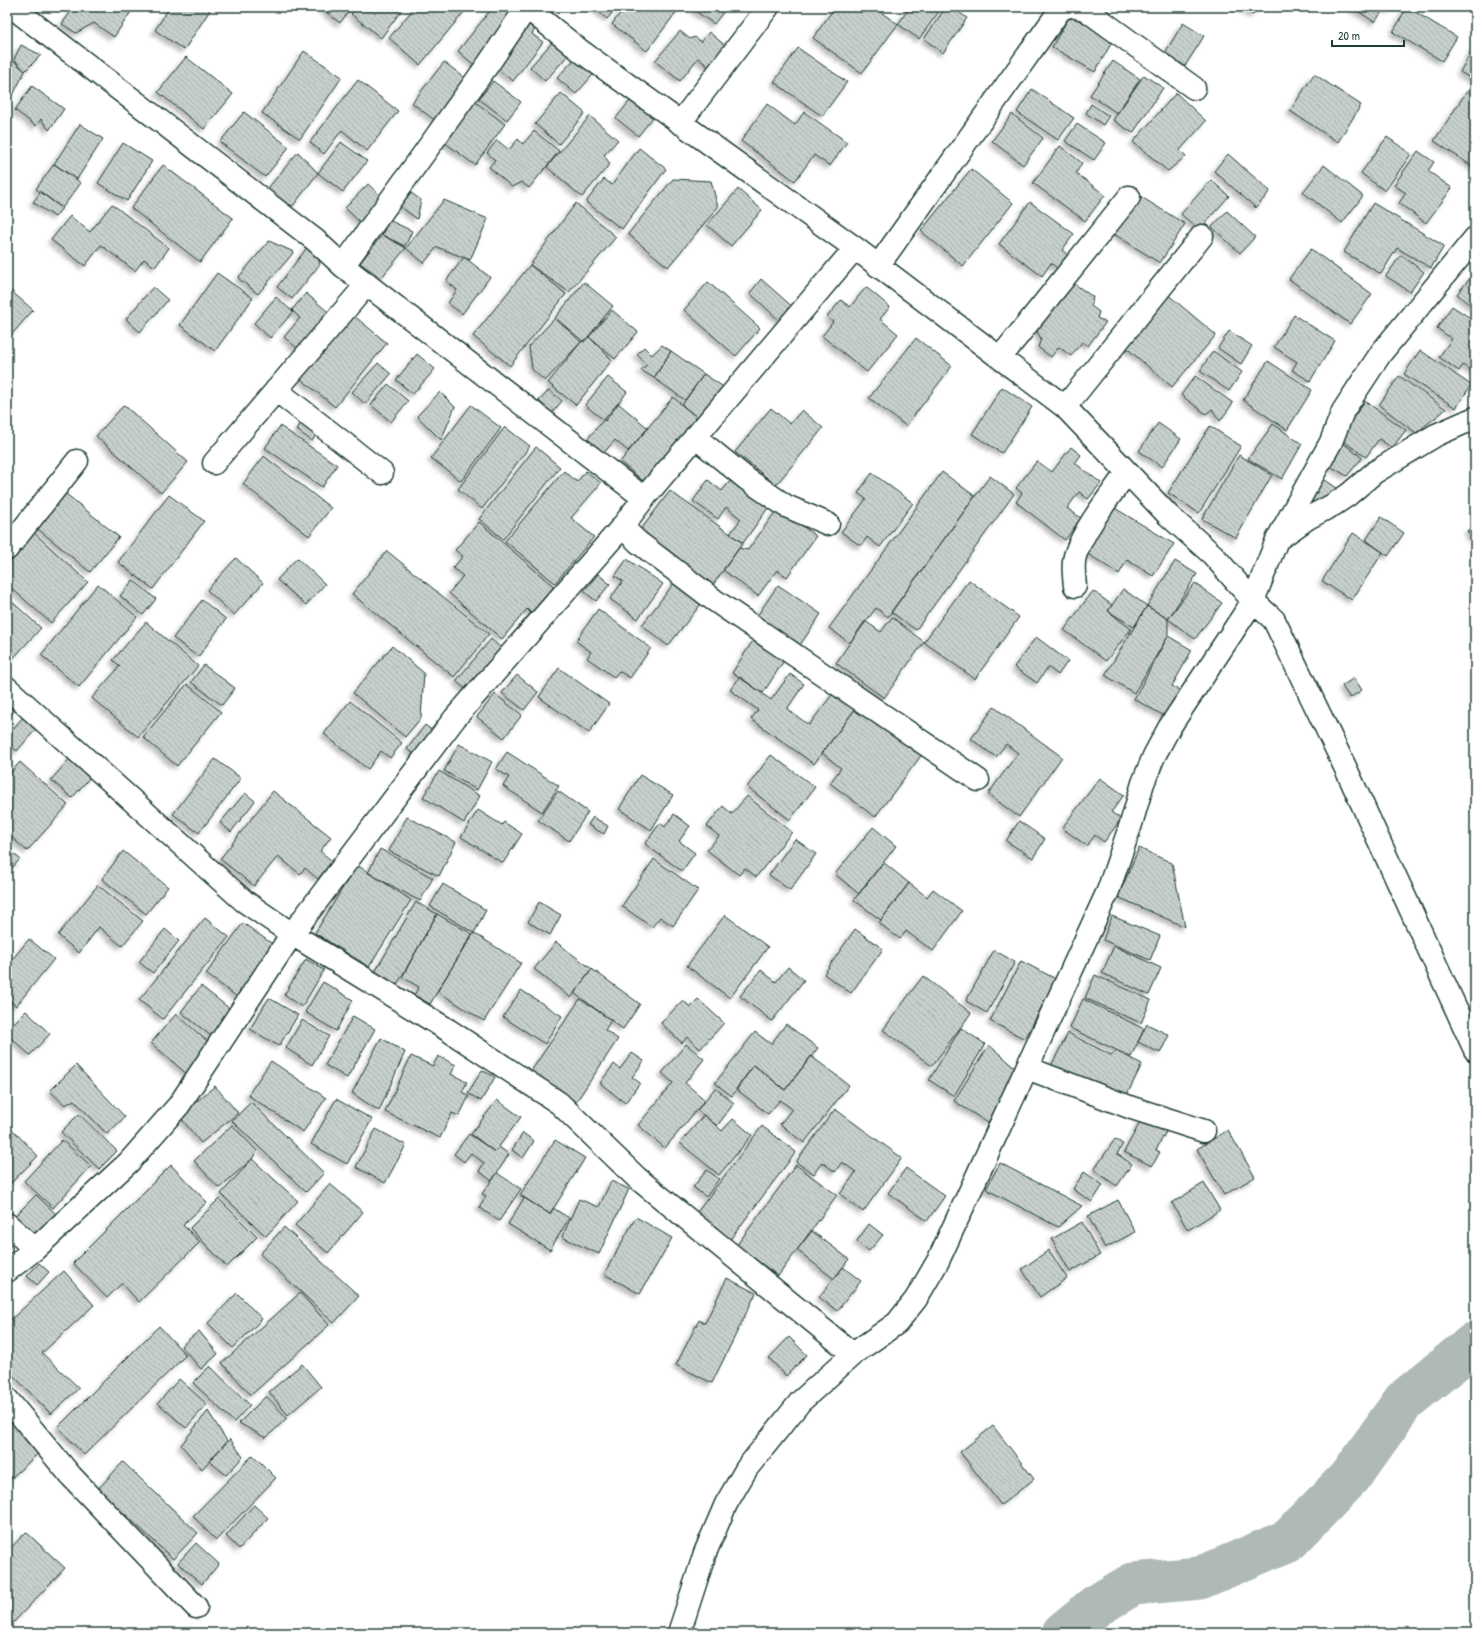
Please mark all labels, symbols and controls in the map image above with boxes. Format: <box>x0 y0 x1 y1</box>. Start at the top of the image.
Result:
scale bar <box>1332 22 1404 48</box>
text: 20 m <box>1338 27 1360 44</box>

